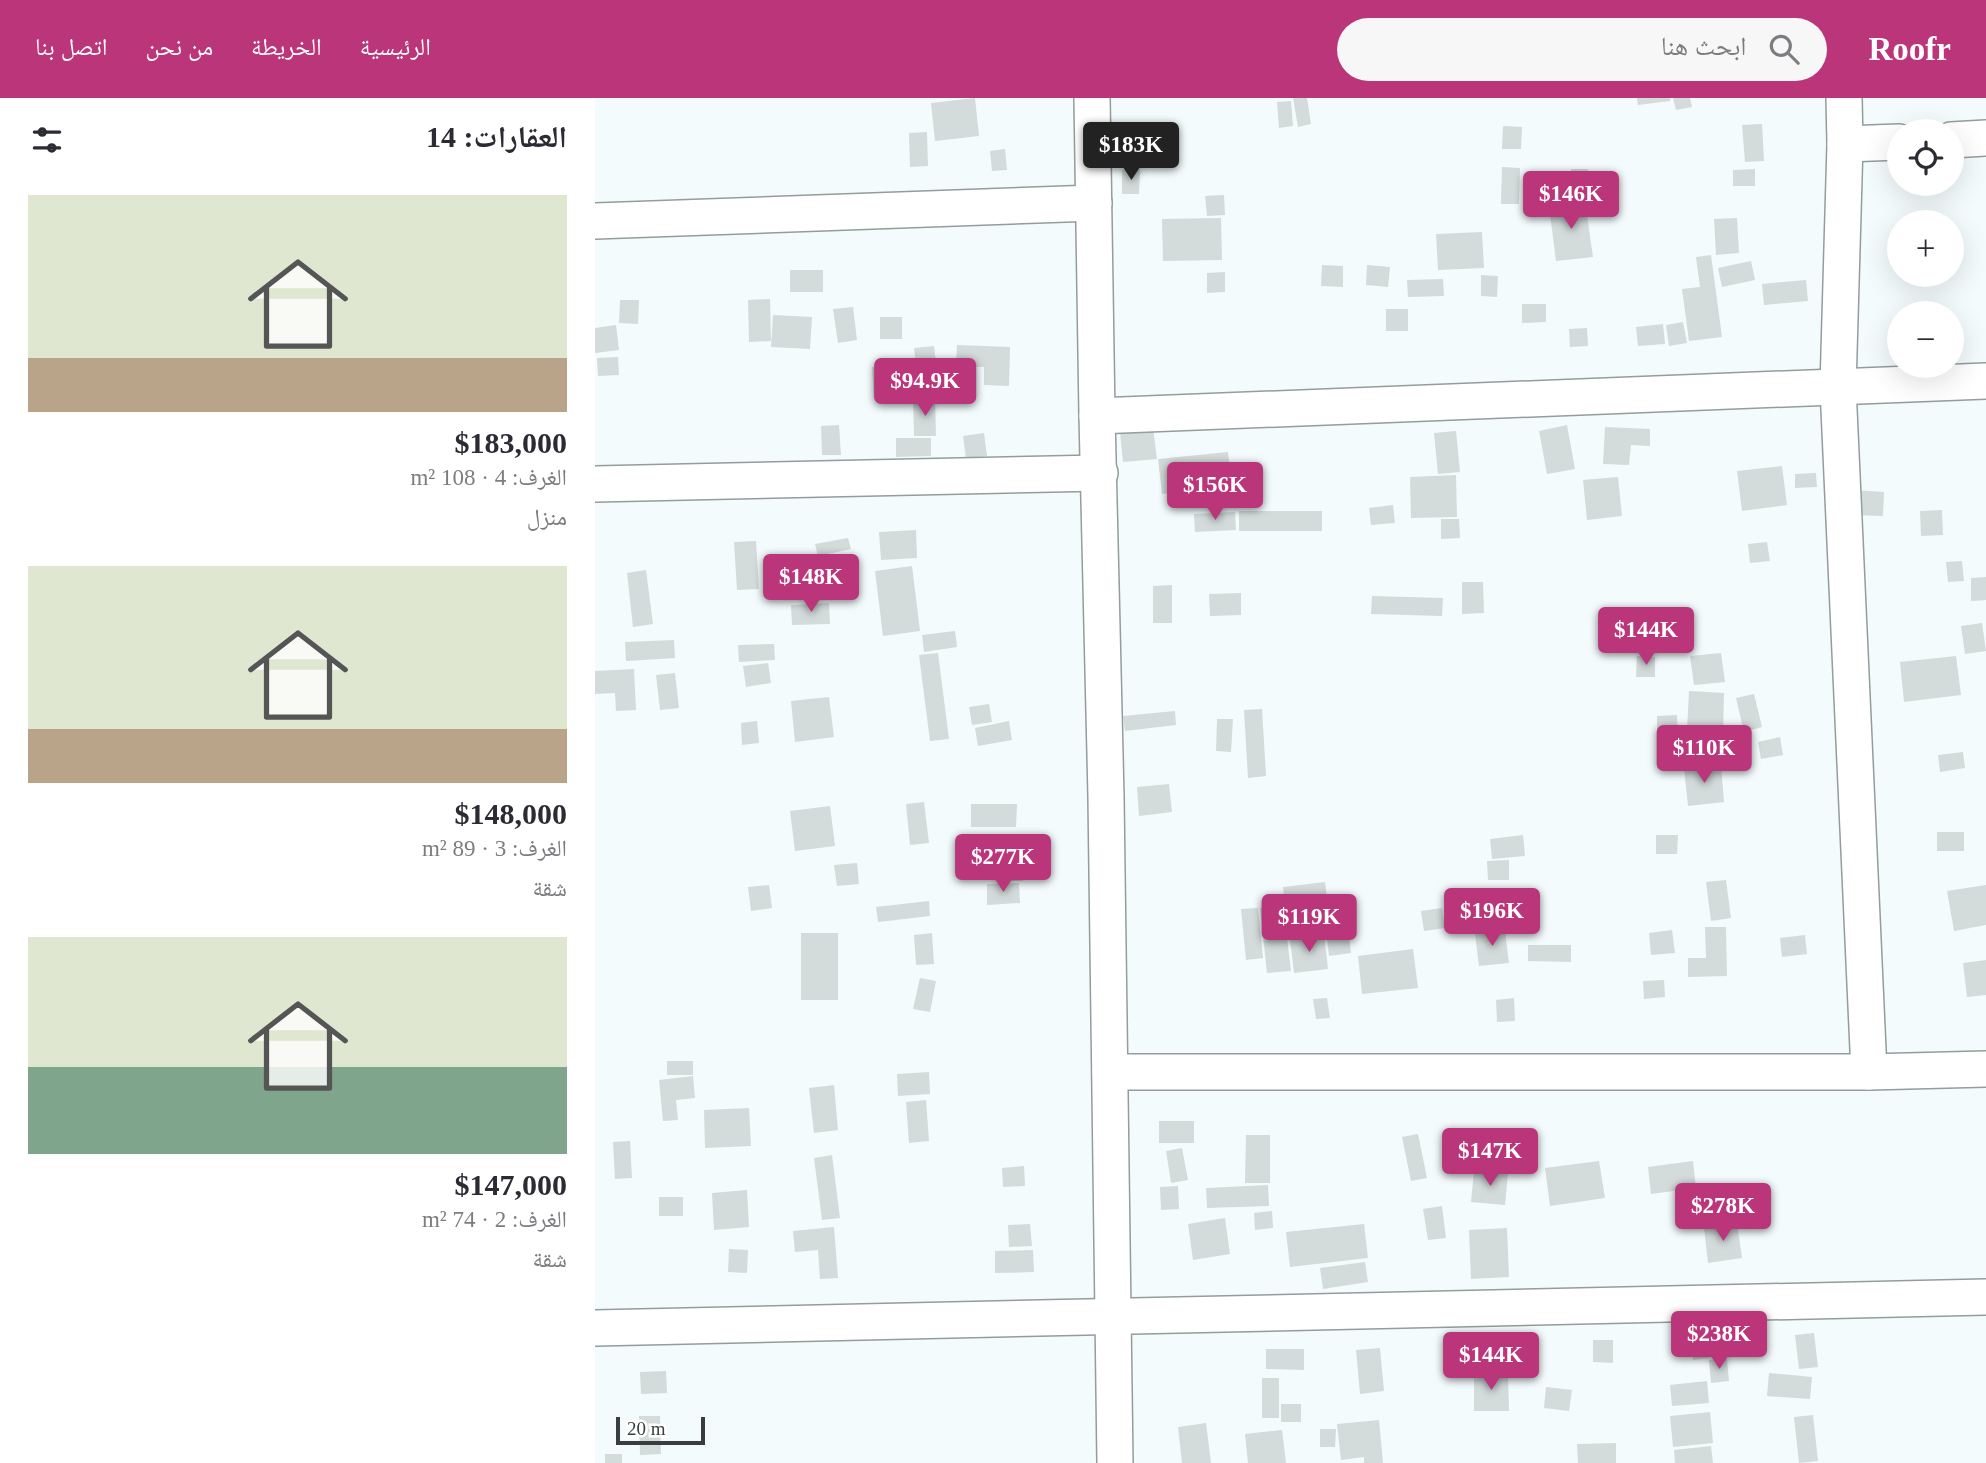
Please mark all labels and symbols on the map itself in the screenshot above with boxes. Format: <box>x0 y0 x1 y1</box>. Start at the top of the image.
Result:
pin: $183K <box>1082 122 1180 182</box>
pin: $146K <box>1522 172 1620 231</box>
pin: $94.9K <box>868 358 982 418</box>
pin: $156K <box>1166 462 1264 522</box>
pin: $148K <box>762 554 860 614</box>
pin: $144K <box>1597 608 1695 667</box>
pin: $110K <box>1655 726 1753 785</box>
pin: $277K <box>954 834 1052 894</box>
pin: $196K <box>1443 888 1541 948</box>
pin: $119K <box>1260 894 1358 954</box>
pin: $147K <box>1441 1128 1539 1188</box>
pin: $278K <box>1674 1184 1772 1243</box>
pin: $238K <box>1670 1312 1768 1371</box>
pin: $144K <box>1442 1332 1540 1392</box>
scale bar <box>616 1414 705 1446</box>

